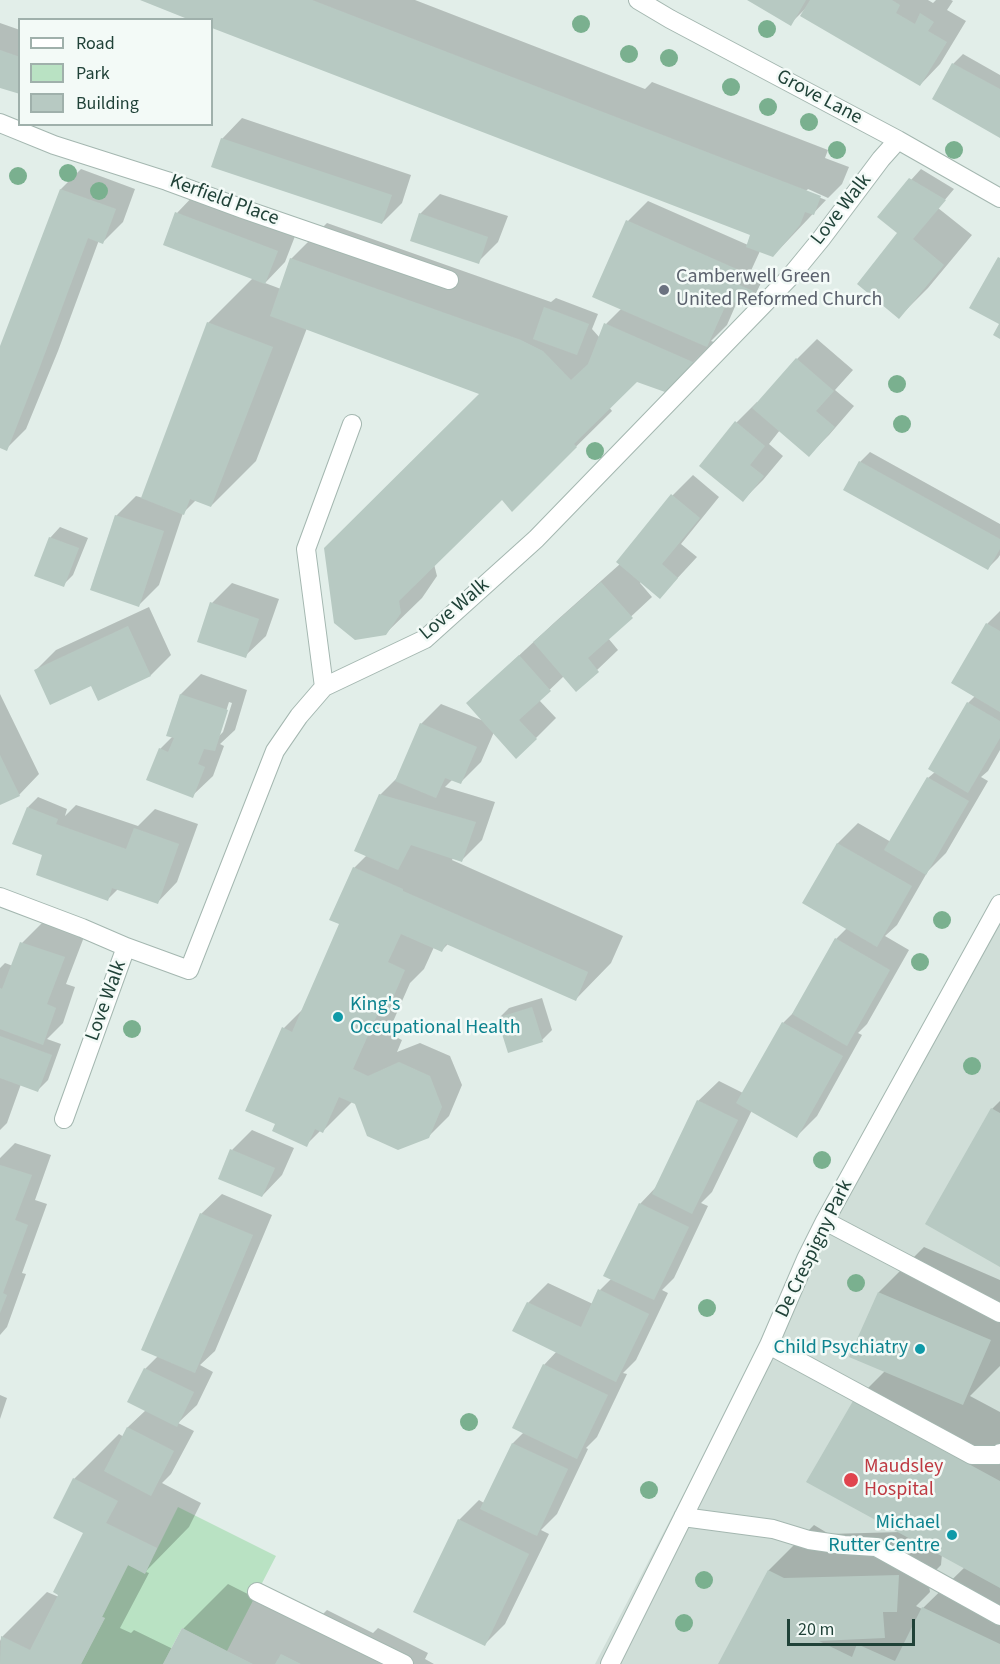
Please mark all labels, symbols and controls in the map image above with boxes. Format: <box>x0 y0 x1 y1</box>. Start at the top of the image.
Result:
legend <box>18 18 213 126</box>
text: Road <box>76 31 115 56</box>
text: Park <box>76 61 110 86</box>
street label: Grove Lane <box>772 65 866 131</box>
text: Building <box>76 91 139 116</box>
street label: Kerfield Place <box>166 170 282 232</box>
street label: Love Walk <box>807 170 877 250</box>
place label: Camberwell Green United Reformed Church <box>676 266 882 313</box>
marker: Camberwell Green United Reformed Church <box>657 283 671 297</box>
street label: Love Walk <box>415 574 495 646</box>
street label: Love Walk <box>81 957 133 1045</box>
place label: King's Occupational Health <box>350 994 521 1041</box>
marker: King's Occupational Health <box>331 1010 345 1024</box>
street label: De Crespigny Park <box>771 1176 859 1322</box>
place label: Child Psychiatry <box>774 1337 908 1361</box>
marker: Child Psychiatry <box>913 1342 927 1356</box>
place label: Maudsley Hospital <box>864 1456 943 1503</box>
marker: Maudsley Hospital <box>842 1471 860 1489</box>
place label: Michael Rutter Centre <box>828 1512 940 1559</box>
marker: Michael Rutter Centre <box>945 1528 959 1542</box>
scale bar <box>790 1607 918 1645</box>
text: 20 m <box>798 1617 834 1642</box>

